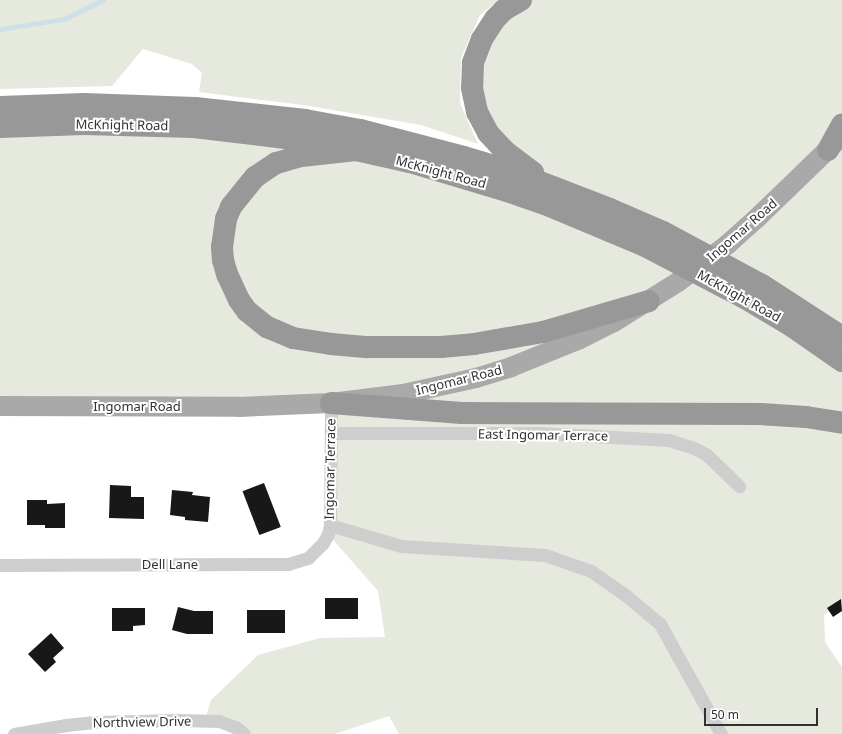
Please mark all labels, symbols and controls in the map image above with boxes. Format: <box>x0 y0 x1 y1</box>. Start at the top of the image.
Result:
street label: McKnight Road <box>75 116 169 134</box>
street label: McKnight Road <box>394 152 488 192</box>
street label: Ingomar Road <box>704 195 780 265</box>
street label: McKnight Road <box>695 267 783 325</box>
street label: Ingomar Road <box>415 362 503 398</box>
street label: Ingomar Road <box>93 398 181 414</box>
street label: Ingomar Terrace <box>321 418 339 520</box>
street label: East Ingomar Terrace <box>478 426 608 444</box>
street label: Dell Lane <box>142 556 198 572</box>
scale bar <box>706 700 820 726</box>
text: 50 m <box>711 706 739 723</box>
street label: Northview Drive <box>93 713 191 731</box>

